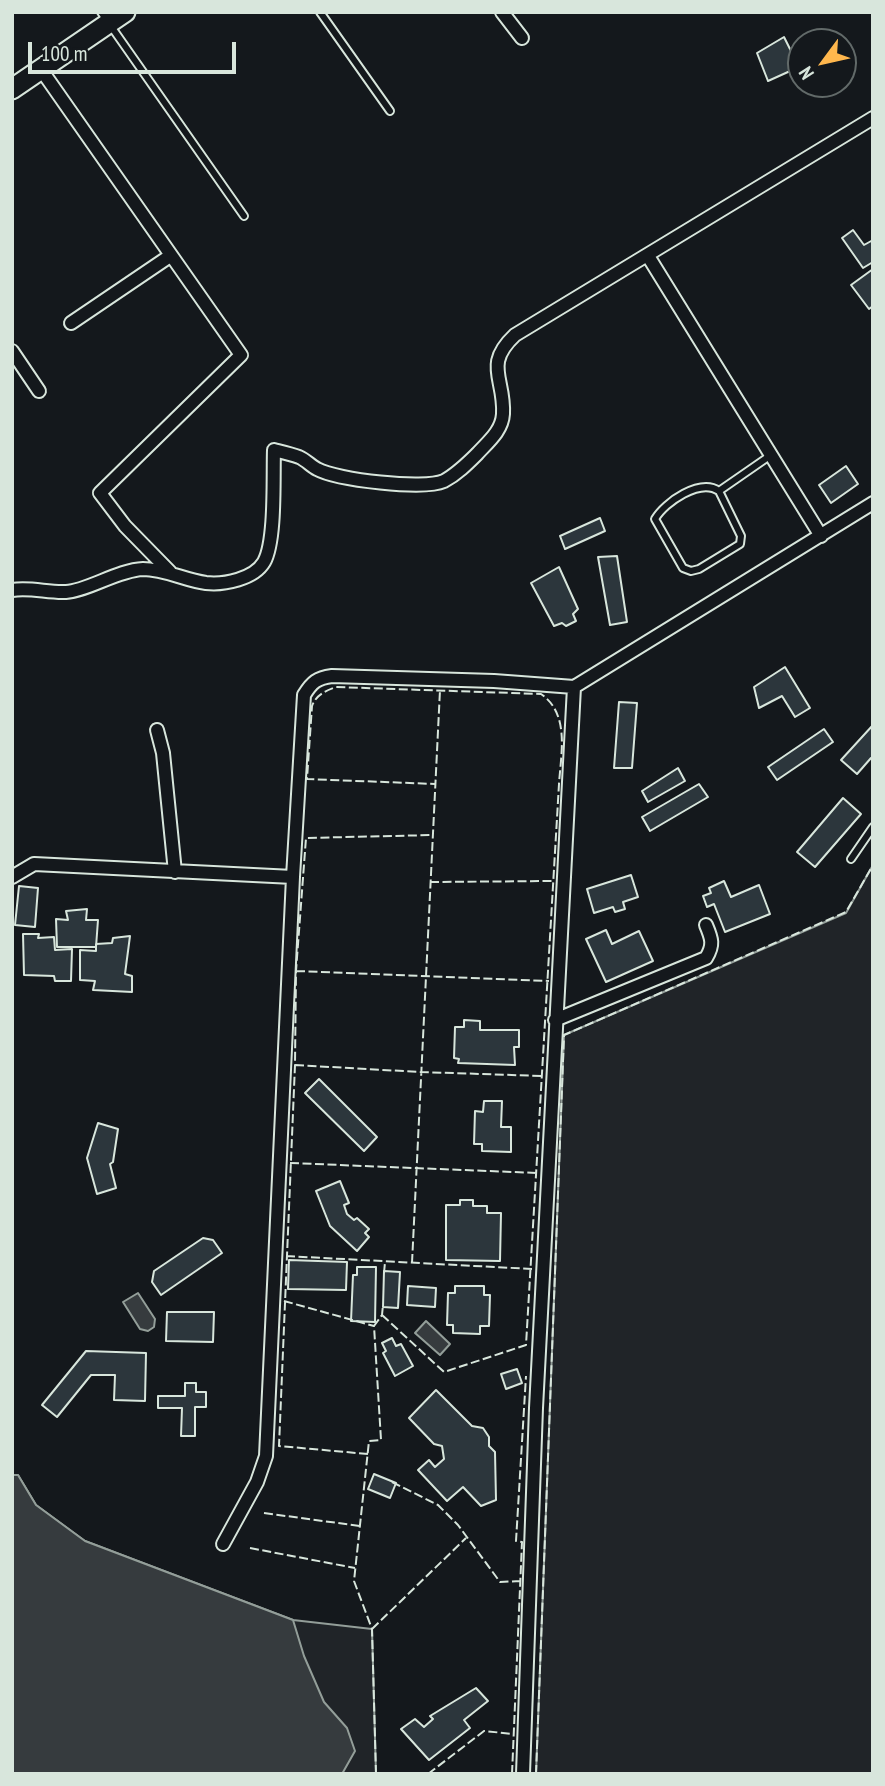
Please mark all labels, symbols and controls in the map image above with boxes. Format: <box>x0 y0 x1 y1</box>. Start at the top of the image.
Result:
scale bar <box>32 28 240 72</box>
north arrow <box>787 28 857 98</box>
text: 100 m <box>41 40 87 67</box>
text: N <box>793 63 819 84</box>

